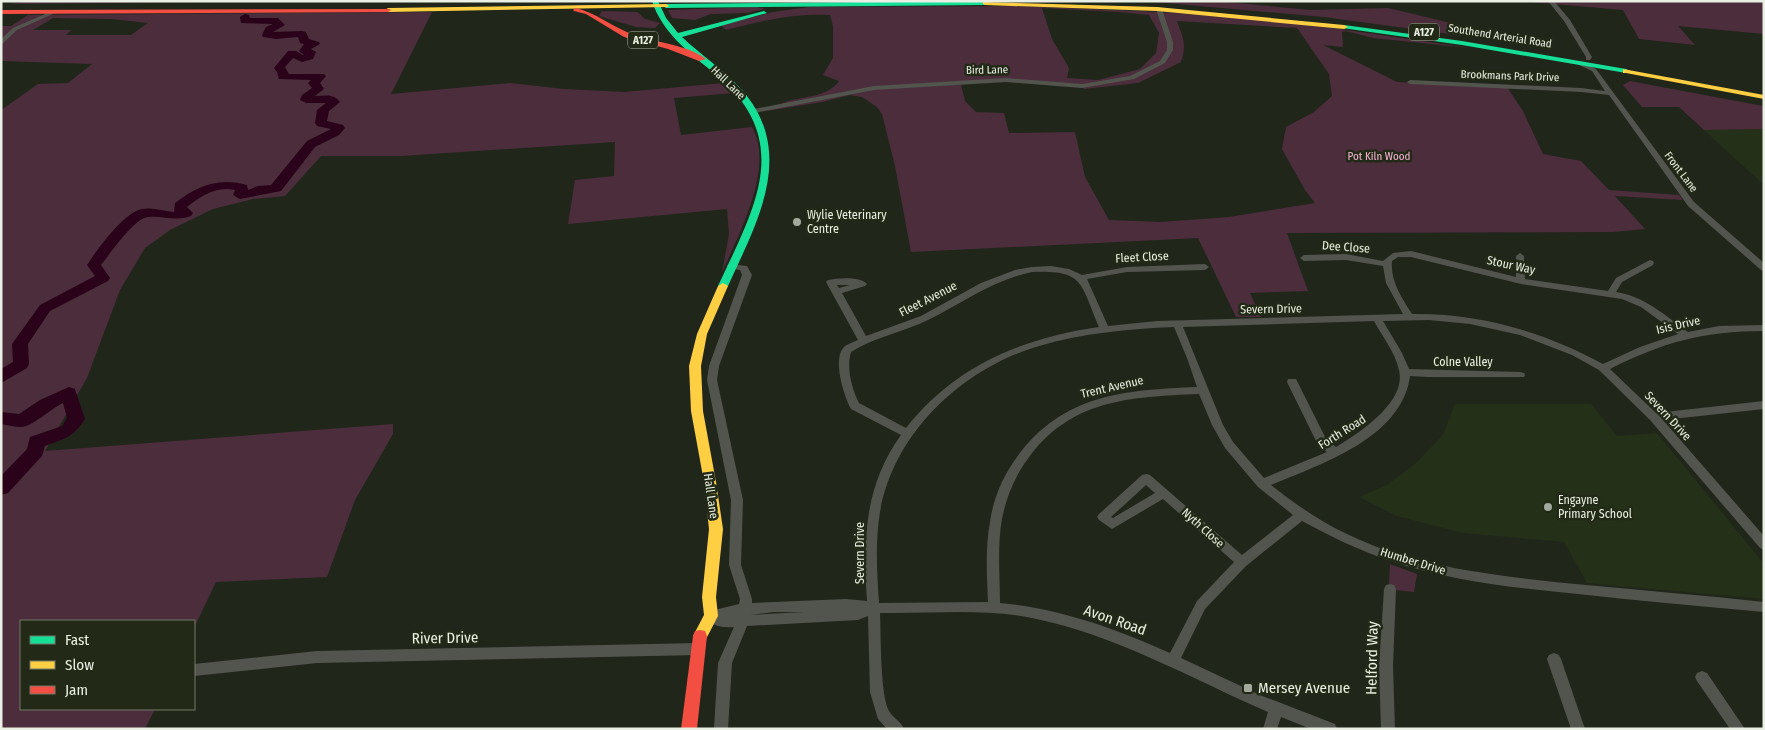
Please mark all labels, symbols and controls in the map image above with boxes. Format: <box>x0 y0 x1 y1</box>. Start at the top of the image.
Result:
street label: Southend Arterial Road <box>1447 21 1553 51</box>
road number: A127 <box>1409 24 1439 41</box>
road number: A127 <box>628 32 658 48</box>
street label: Bird Lane <box>966 63 1008 77</box>
street label: Hall Lane <box>708 64 748 102</box>
street label: Brookmans Park Drive <box>1461 68 1559 84</box>
street label: Front Lane <box>1662 149 1700 195</box>
park label: Pot Kiln Wood <box>1348 150 1410 163</box>
place label: Wylie Veterinary Centre <box>807 208 887 236</box>
marker: Wylie Veterinary Centre <box>791 216 803 228</box>
street label: Dee Close <box>1322 238 1371 256</box>
street label: Fleet Close <box>1115 249 1169 265</box>
street label: Stour Way <box>1486 253 1537 277</box>
street label: Fleet Avenue <box>897 278 959 320</box>
street label: Severn Drive <box>1240 301 1302 317</box>
street label: Isis Drive <box>1655 313 1701 337</box>
street label: Colne Valley <box>1433 355 1493 369</box>
street label: Trent Avenue <box>1079 373 1145 401</box>
street label: Severn Drive <box>1642 389 1694 443</box>
street label: Forth Road <box>1316 412 1368 452</box>
street label: Hall Lane <box>701 472 721 520</box>
place label: Engayne Primary School <box>1558 493 1632 521</box>
marker: Engayne Primary School <box>1542 501 1554 513</box>
street label: Nyth Close <box>1179 505 1227 551</box>
street label: Severn Drive <box>853 522 867 584</box>
street label: Humber Drive <box>1379 544 1447 578</box>
street label: Avon Road <box>1081 601 1149 639</box>
legend <box>20 620 195 710</box>
street label: Helford Way <box>1362 621 1382 695</box>
street label: River Drive <box>412 628 478 648</box>
text: Fast <box>65 631 89 649</box>
text: Slow <box>65 656 94 674</box>
place label: Mersey Avenue <box>1258 679 1350 697</box>
text: Jam <box>65 681 88 699</box>
marker: Mersey Avenue <box>1242 682 1254 694</box>

